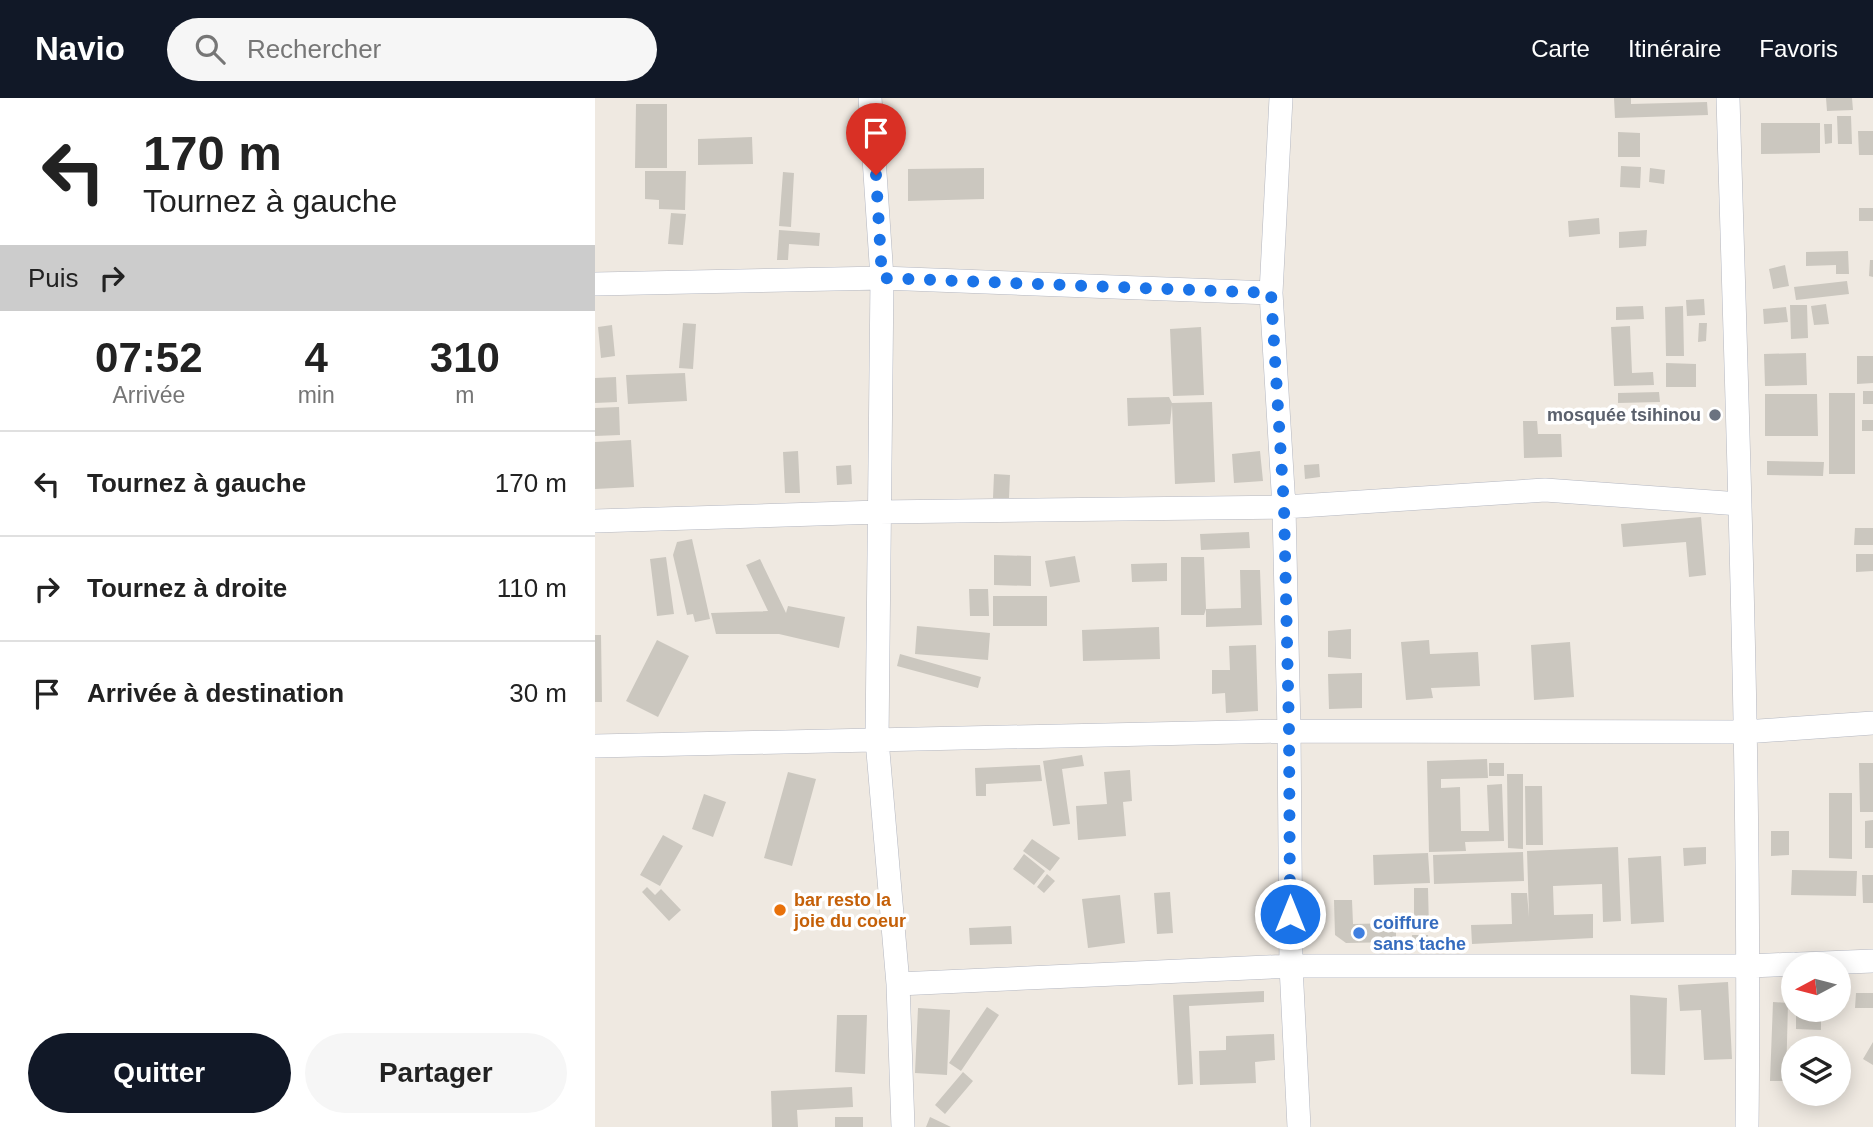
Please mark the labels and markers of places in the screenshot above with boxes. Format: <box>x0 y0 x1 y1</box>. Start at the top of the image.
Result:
pin <box>846 103 906 175</box>
place label: mosquée tsihinou <box>1547 405 1701 425</box>
marker: mosquée tsihinou <box>1707 407 1723 423</box>
place label: bar resto la joie du coeur <box>793 890 906 931</box>
marker: bar resto la joie du coeur <box>772 902 788 918</box>
place label: coiffure sans tache <box>1373 913 1466 954</box>
marker: coiffure sans tache <box>1351 925 1367 941</box>

